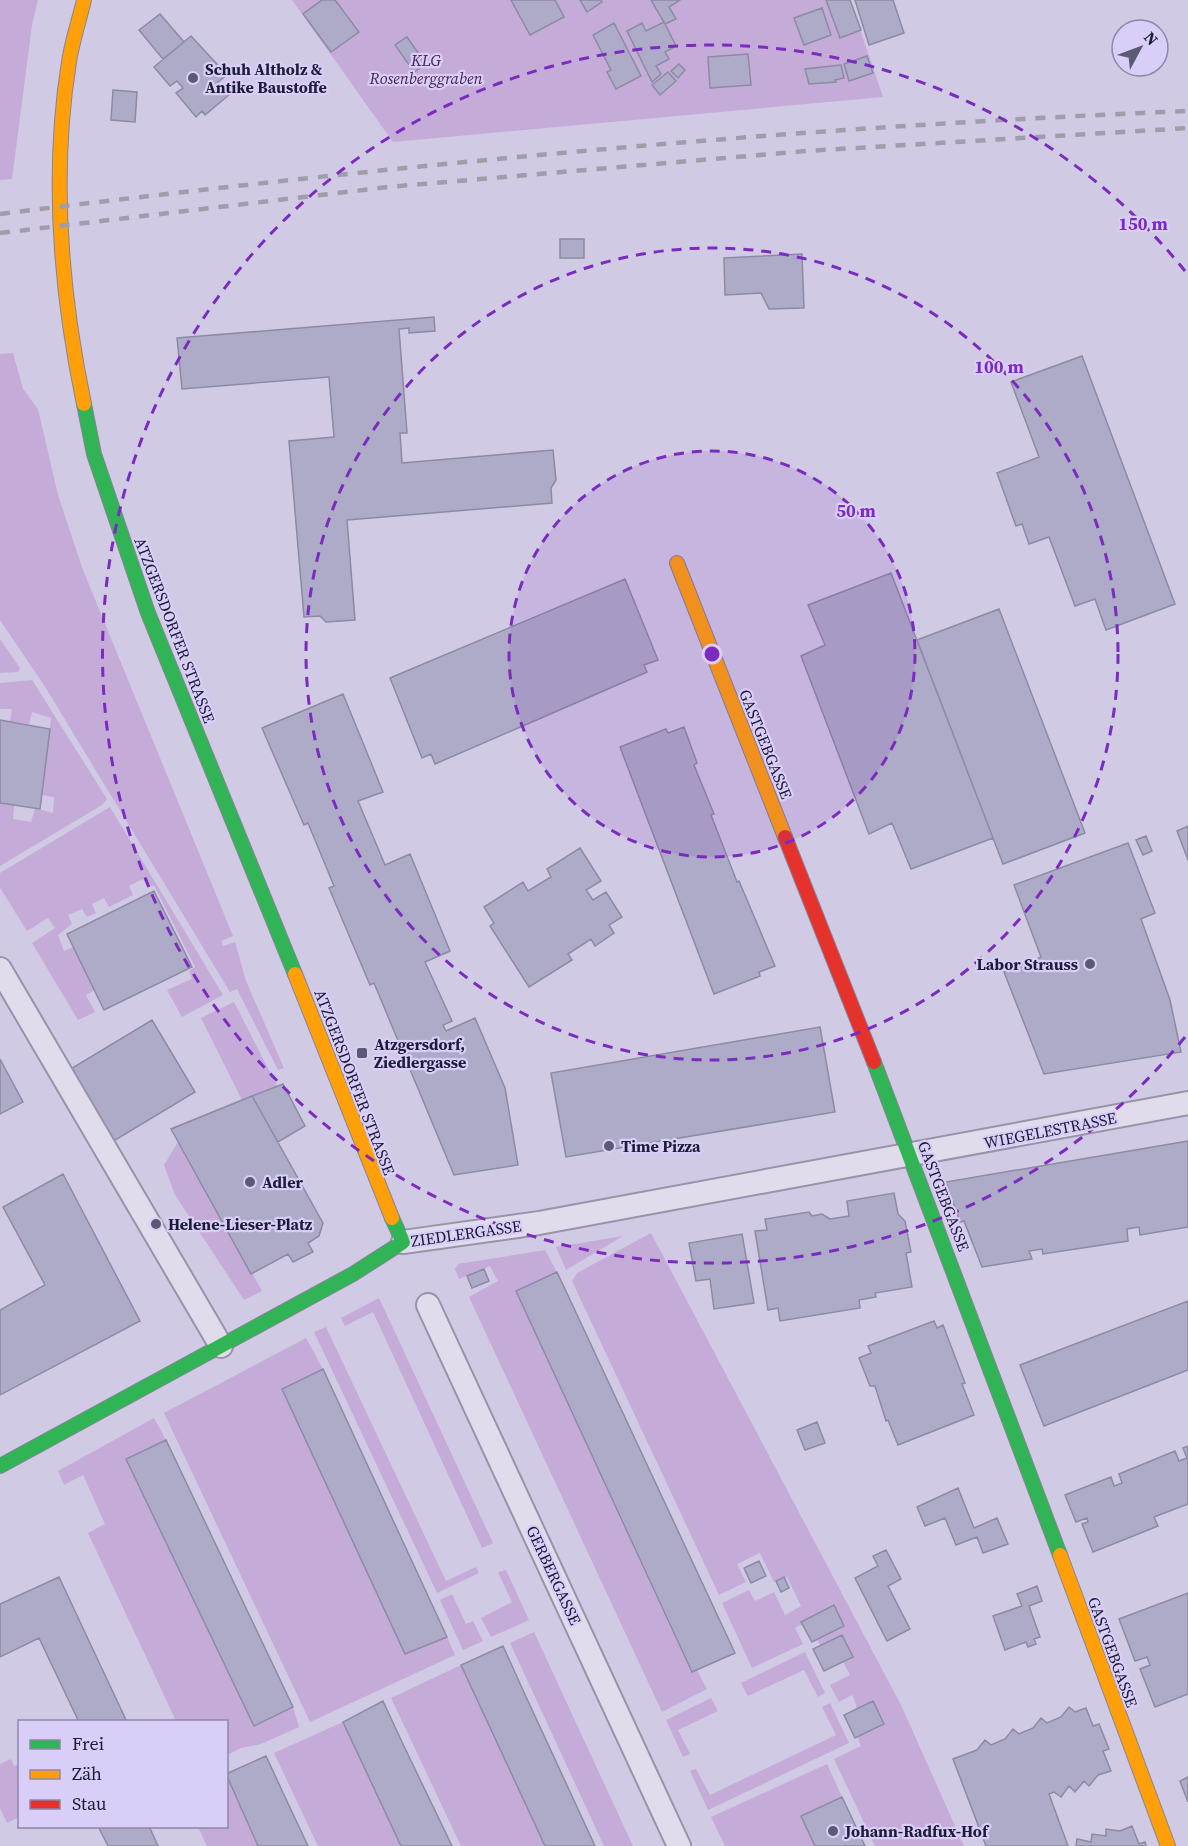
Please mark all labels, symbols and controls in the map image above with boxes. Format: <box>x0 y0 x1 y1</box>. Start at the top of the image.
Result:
north arrow <box>1110 18 1170 78</box>
text: N <box>1139 27 1164 50</box>
park label: KLG Rosenberggraben <box>369 49 482 89</box>
place label: Schuh Altholz & Antike Baustoffe <box>205 58 327 98</box>
marker: Schuh Altholz & Antike Baustoffe <box>186 71 200 85</box>
text: 150 m <box>1118 211 1168 236</box>
text: 100 m <box>974 354 1024 379</box>
text: 50 m <box>836 498 876 523</box>
street label: ATZGERSDORFER STRASSE <box>129 534 221 726</box>
centre of rings <box>702 644 722 664</box>
street label: GASTGEBGASSE <box>734 686 798 802</box>
place label: Labor Strauss <box>977 953 1078 975</box>
marker: Labor Strauss <box>1083 957 1097 971</box>
street label: ATZGERSDORFER STRASSE <box>309 986 401 1178</box>
place label: Atzgersdorf, Ziedlergasse <box>374 1033 466 1073</box>
marker: Atzgersdorf, Ziedlergasse <box>355 1046 369 1060</box>
street label: WIEGELESTRASSE <box>982 1106 1119 1154</box>
place label: Time Pizza <box>621 1135 701 1157</box>
street label: GASTGEBGASSE <box>913 1138 975 1255</box>
marker: Time Pizza <box>602 1139 616 1153</box>
place label: Adler <box>262 1171 303 1193</box>
marker: Adler <box>243 1175 257 1189</box>
place label: Helene-Lieser-Platz <box>168 1213 313 1235</box>
street label: ZIEDLERGASSE <box>409 1214 523 1252</box>
marker: Helene-Lieser-Platz <box>149 1217 163 1231</box>
street label: GERBERGASSE <box>521 1522 587 1629</box>
street label: GASTGEBGASSE <box>1083 1594 1143 1711</box>
legend <box>18 1720 228 1828</box>
text: Frei <box>72 1731 104 1756</box>
text: Zäh <box>72 1761 102 1786</box>
text: Stau <box>72 1791 107 1816</box>
place label: Johann-Radfux-Hof <box>844 1820 990 1842</box>
marker: Johann-Radfux-Hof <box>826 1824 840 1838</box>

